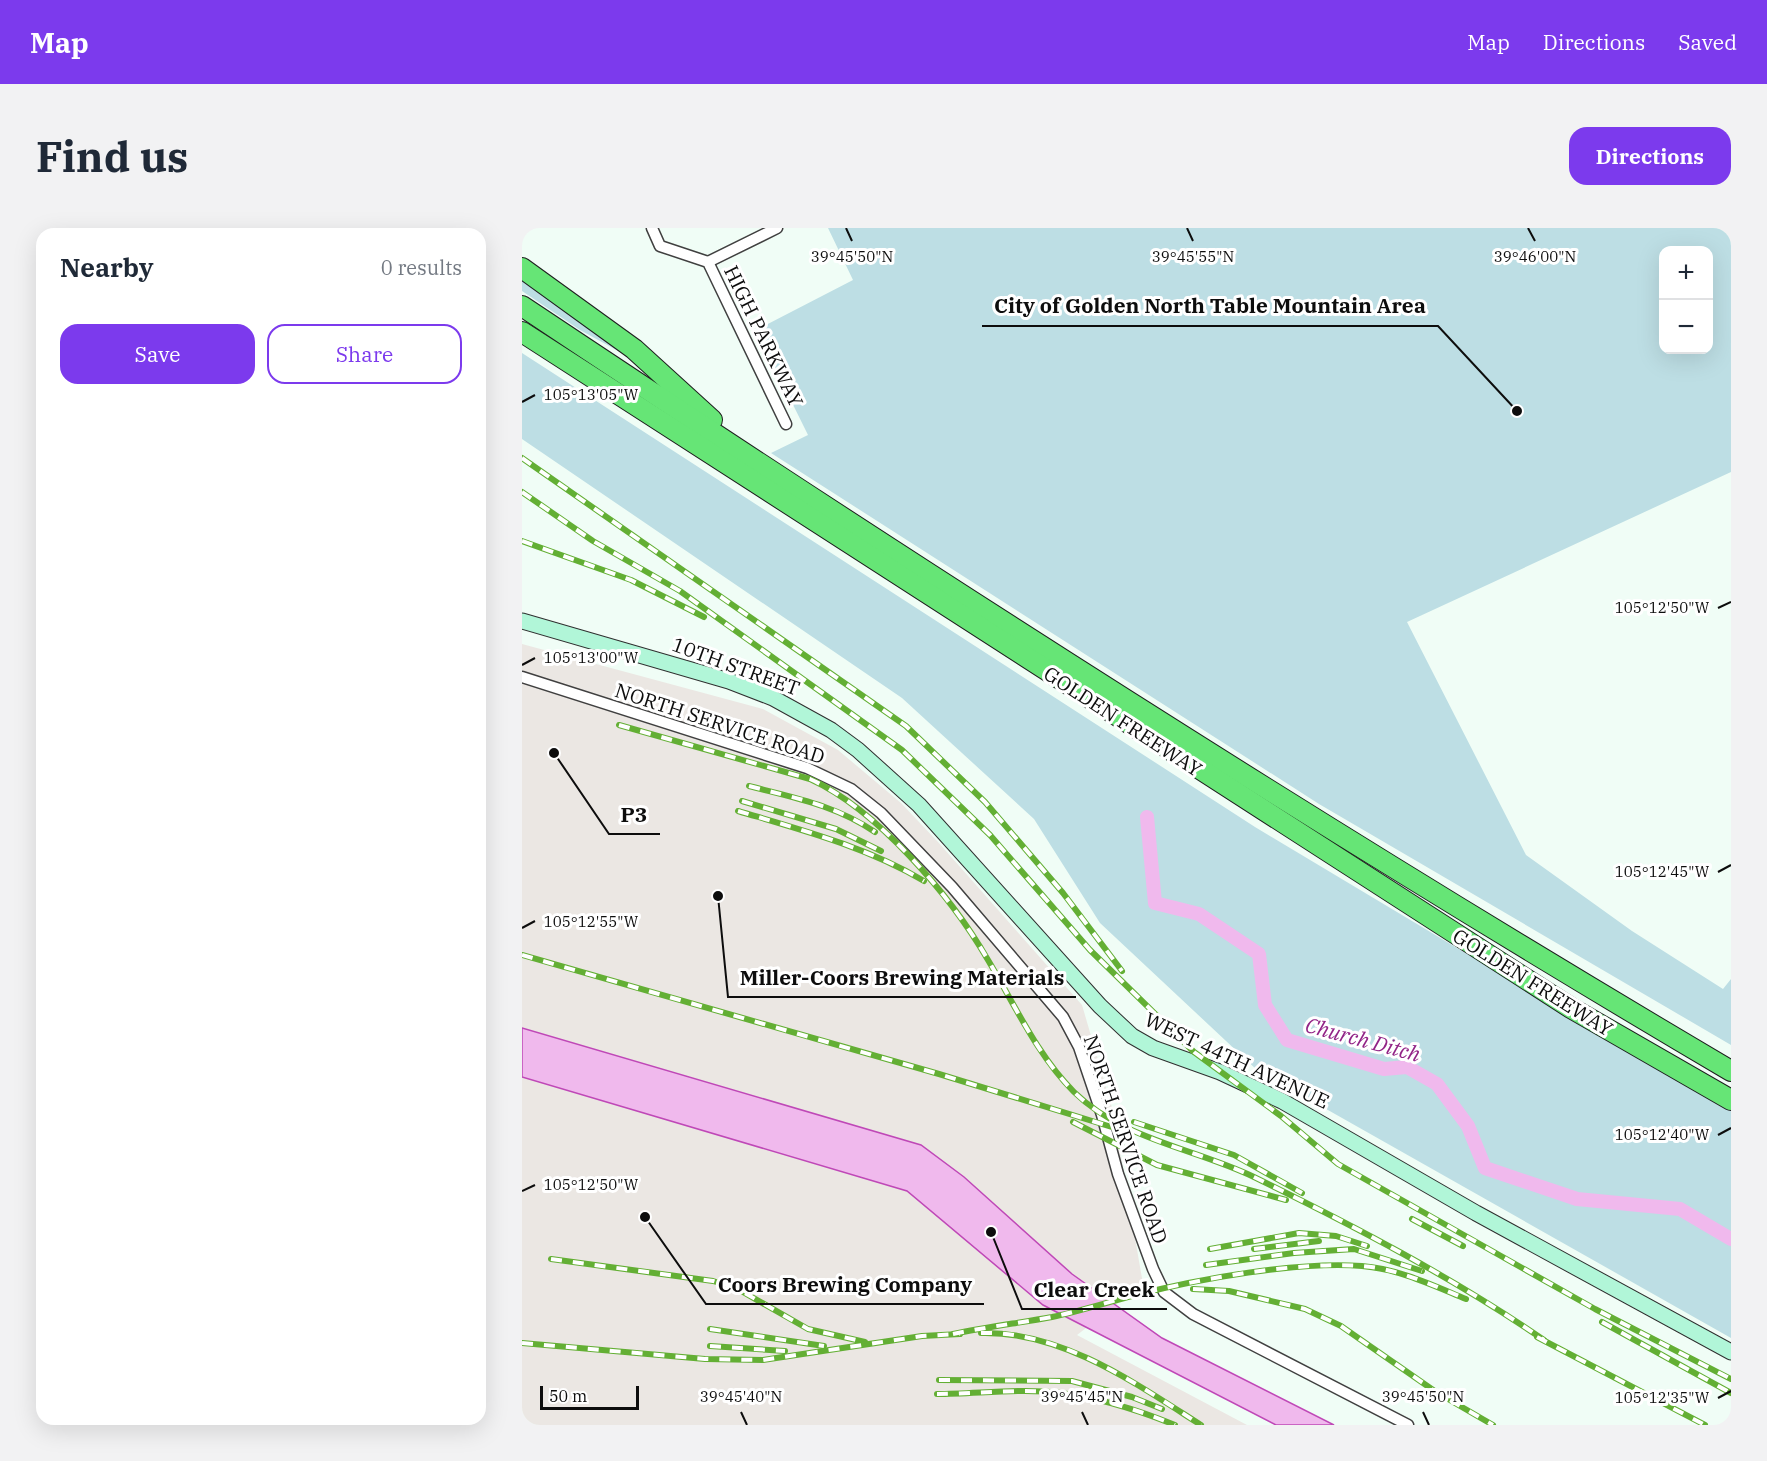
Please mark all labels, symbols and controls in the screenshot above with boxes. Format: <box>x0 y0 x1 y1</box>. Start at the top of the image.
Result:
text: Map <box>30 24 89 61</box>
text: Map <box>1467 28 1510 56</box>
text: Directions <box>1543 28 1645 56</box>
text: Saved <box>1678 28 1737 56</box>
button: Directions <box>1569 127 1731 185</box>
text: Find us <box>36 129 188 184</box>
map controls <box>1659 246 1713 354</box>
button: + <box>1659 246 1713 300</box>
text: 39°45'50"N <box>811 247 893 266</box>
text: 39°45'55"N <box>1152 247 1234 266</box>
text: 39°46'00"N <box>1494 247 1576 266</box>
text: Nearby <box>60 250 154 284</box>
text: 0 results <box>381 254 462 281</box>
street label: HIGH PARKWAY <box>718 261 810 412</box>
callout: City of Golden North Table Mountain Area <box>982 287 1438 326</box>
text: City of Golden North Table Mountain Area <box>994 291 1426 319</box>
button: − <box>1659 300 1713 354</box>
button: Save <box>60 324 255 384</box>
button: Share <box>267 324 462 384</box>
text: 105°13'05"W <box>544 385 639 404</box>
text: 105°12'50"W <box>1615 598 1710 617</box>
street label: 10TH STREET <box>668 630 804 702</box>
text: 105°13'00"W <box>544 648 639 667</box>
street label: GOLDEN FREEWAY <box>1039 660 1208 783</box>
street label: NORTH SERVICE ROAD <box>612 676 828 770</box>
callout: P3 <box>609 795 660 834</box>
text: P3 <box>621 800 647 828</box>
text: 105°12'45"W <box>1615 862 1710 881</box>
text: 105°12'55"W <box>544 912 639 931</box>
street label: GOLDEN FREEWAY <box>1448 922 1618 1042</box>
callout: Miller-Coors Brewing Materials <box>728 958 1076 997</box>
text: Miller-Coors Brewing Materials <box>740 963 1064 991</box>
street label: WEST 44TH AVENUE <box>1140 1005 1334 1115</box>
water label: Church Ditch <box>1302 1010 1424 1068</box>
street label: NORTH SERVICE ROAD <box>1078 1031 1174 1247</box>
text: 105°12'40"W <box>1615 1125 1710 1144</box>
text: 105°12'50"W <box>544 1175 639 1194</box>
callout: Coors Brewing Company <box>706 1265 984 1304</box>
text: Coors Brewing Company <box>718 1270 972 1298</box>
callout: Clear Creek <box>1022 1270 1167 1309</box>
text: Clear Creek <box>1034 1275 1154 1303</box>
scale bar <box>540 1383 639 1410</box>
text: 50 m <box>549 1386 587 1406</box>
text: 39°45'40"N <box>700 1387 782 1406</box>
text: 39°45'45"N <box>1041 1387 1123 1406</box>
text: 39°45'50"N <box>1382 1387 1464 1406</box>
text: 105°12'35"W <box>1615 1388 1710 1407</box>

